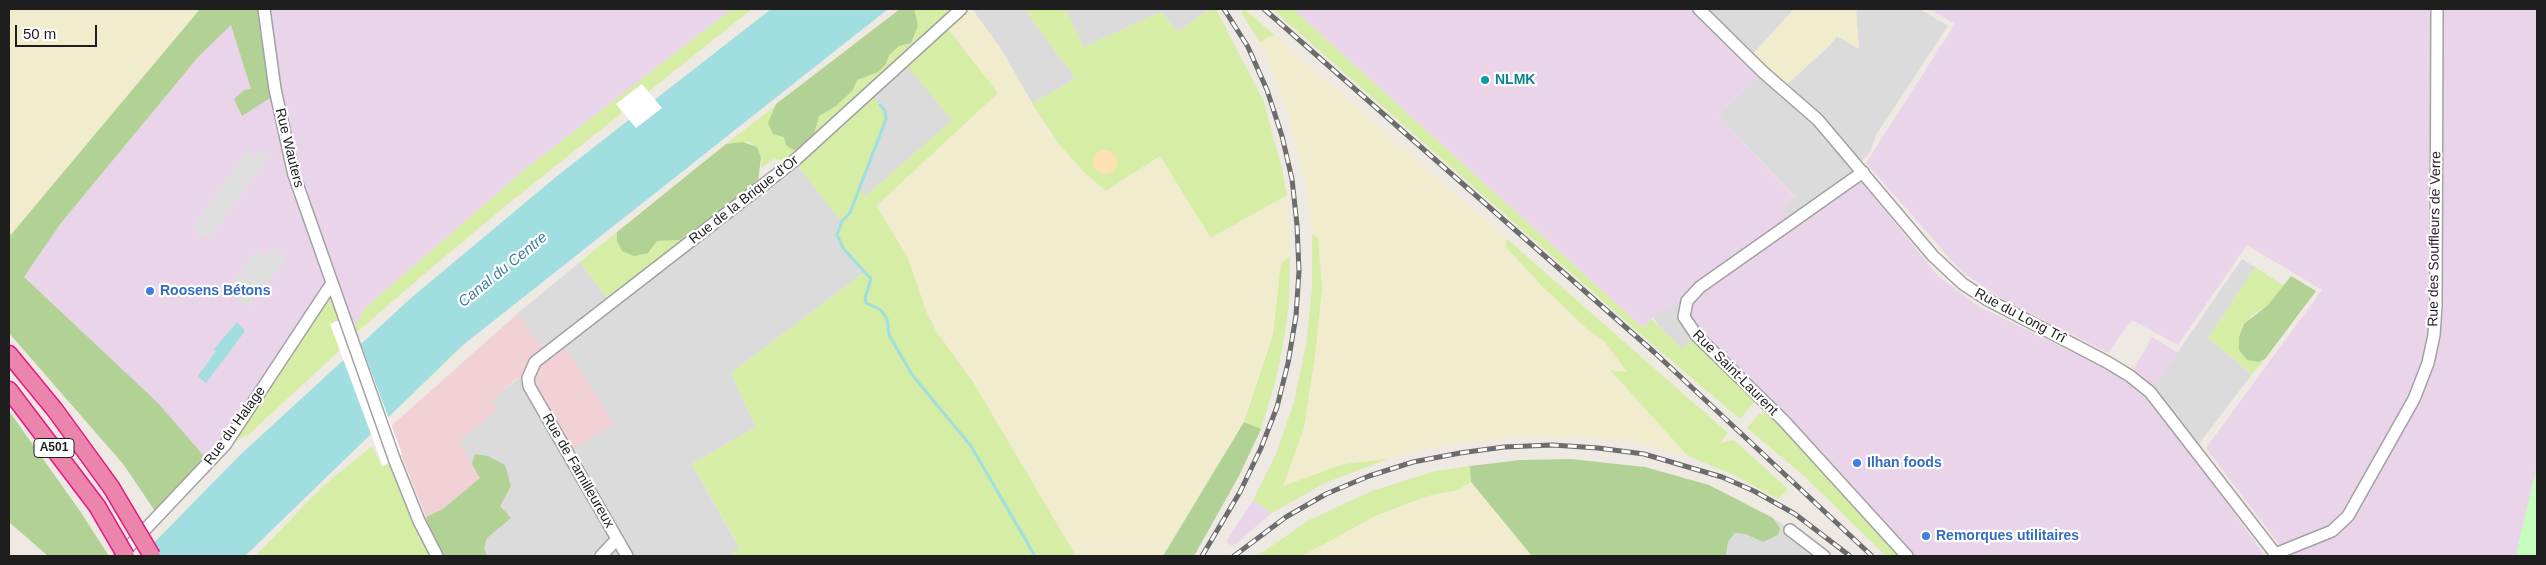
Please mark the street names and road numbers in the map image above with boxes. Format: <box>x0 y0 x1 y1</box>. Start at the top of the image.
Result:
street label: Rue Wauters <box>271 107 307 189</box>
street label: Rue des Souffleurs de Verre <box>2425 151 2445 327</box>
street label: Rue de la Brique d'Or <box>686 152 802 248</box>
street label: Rue du Long Trî <box>1972 285 2068 347</box>
street label: Rue Saint-Laurent <box>1689 327 1781 419</box>
street label: Rue du Halage <box>201 383 269 469</box>
street label: Rue de Familleureux <box>538 411 618 531</box>
road number: A501 <box>34 438 74 458</box>

